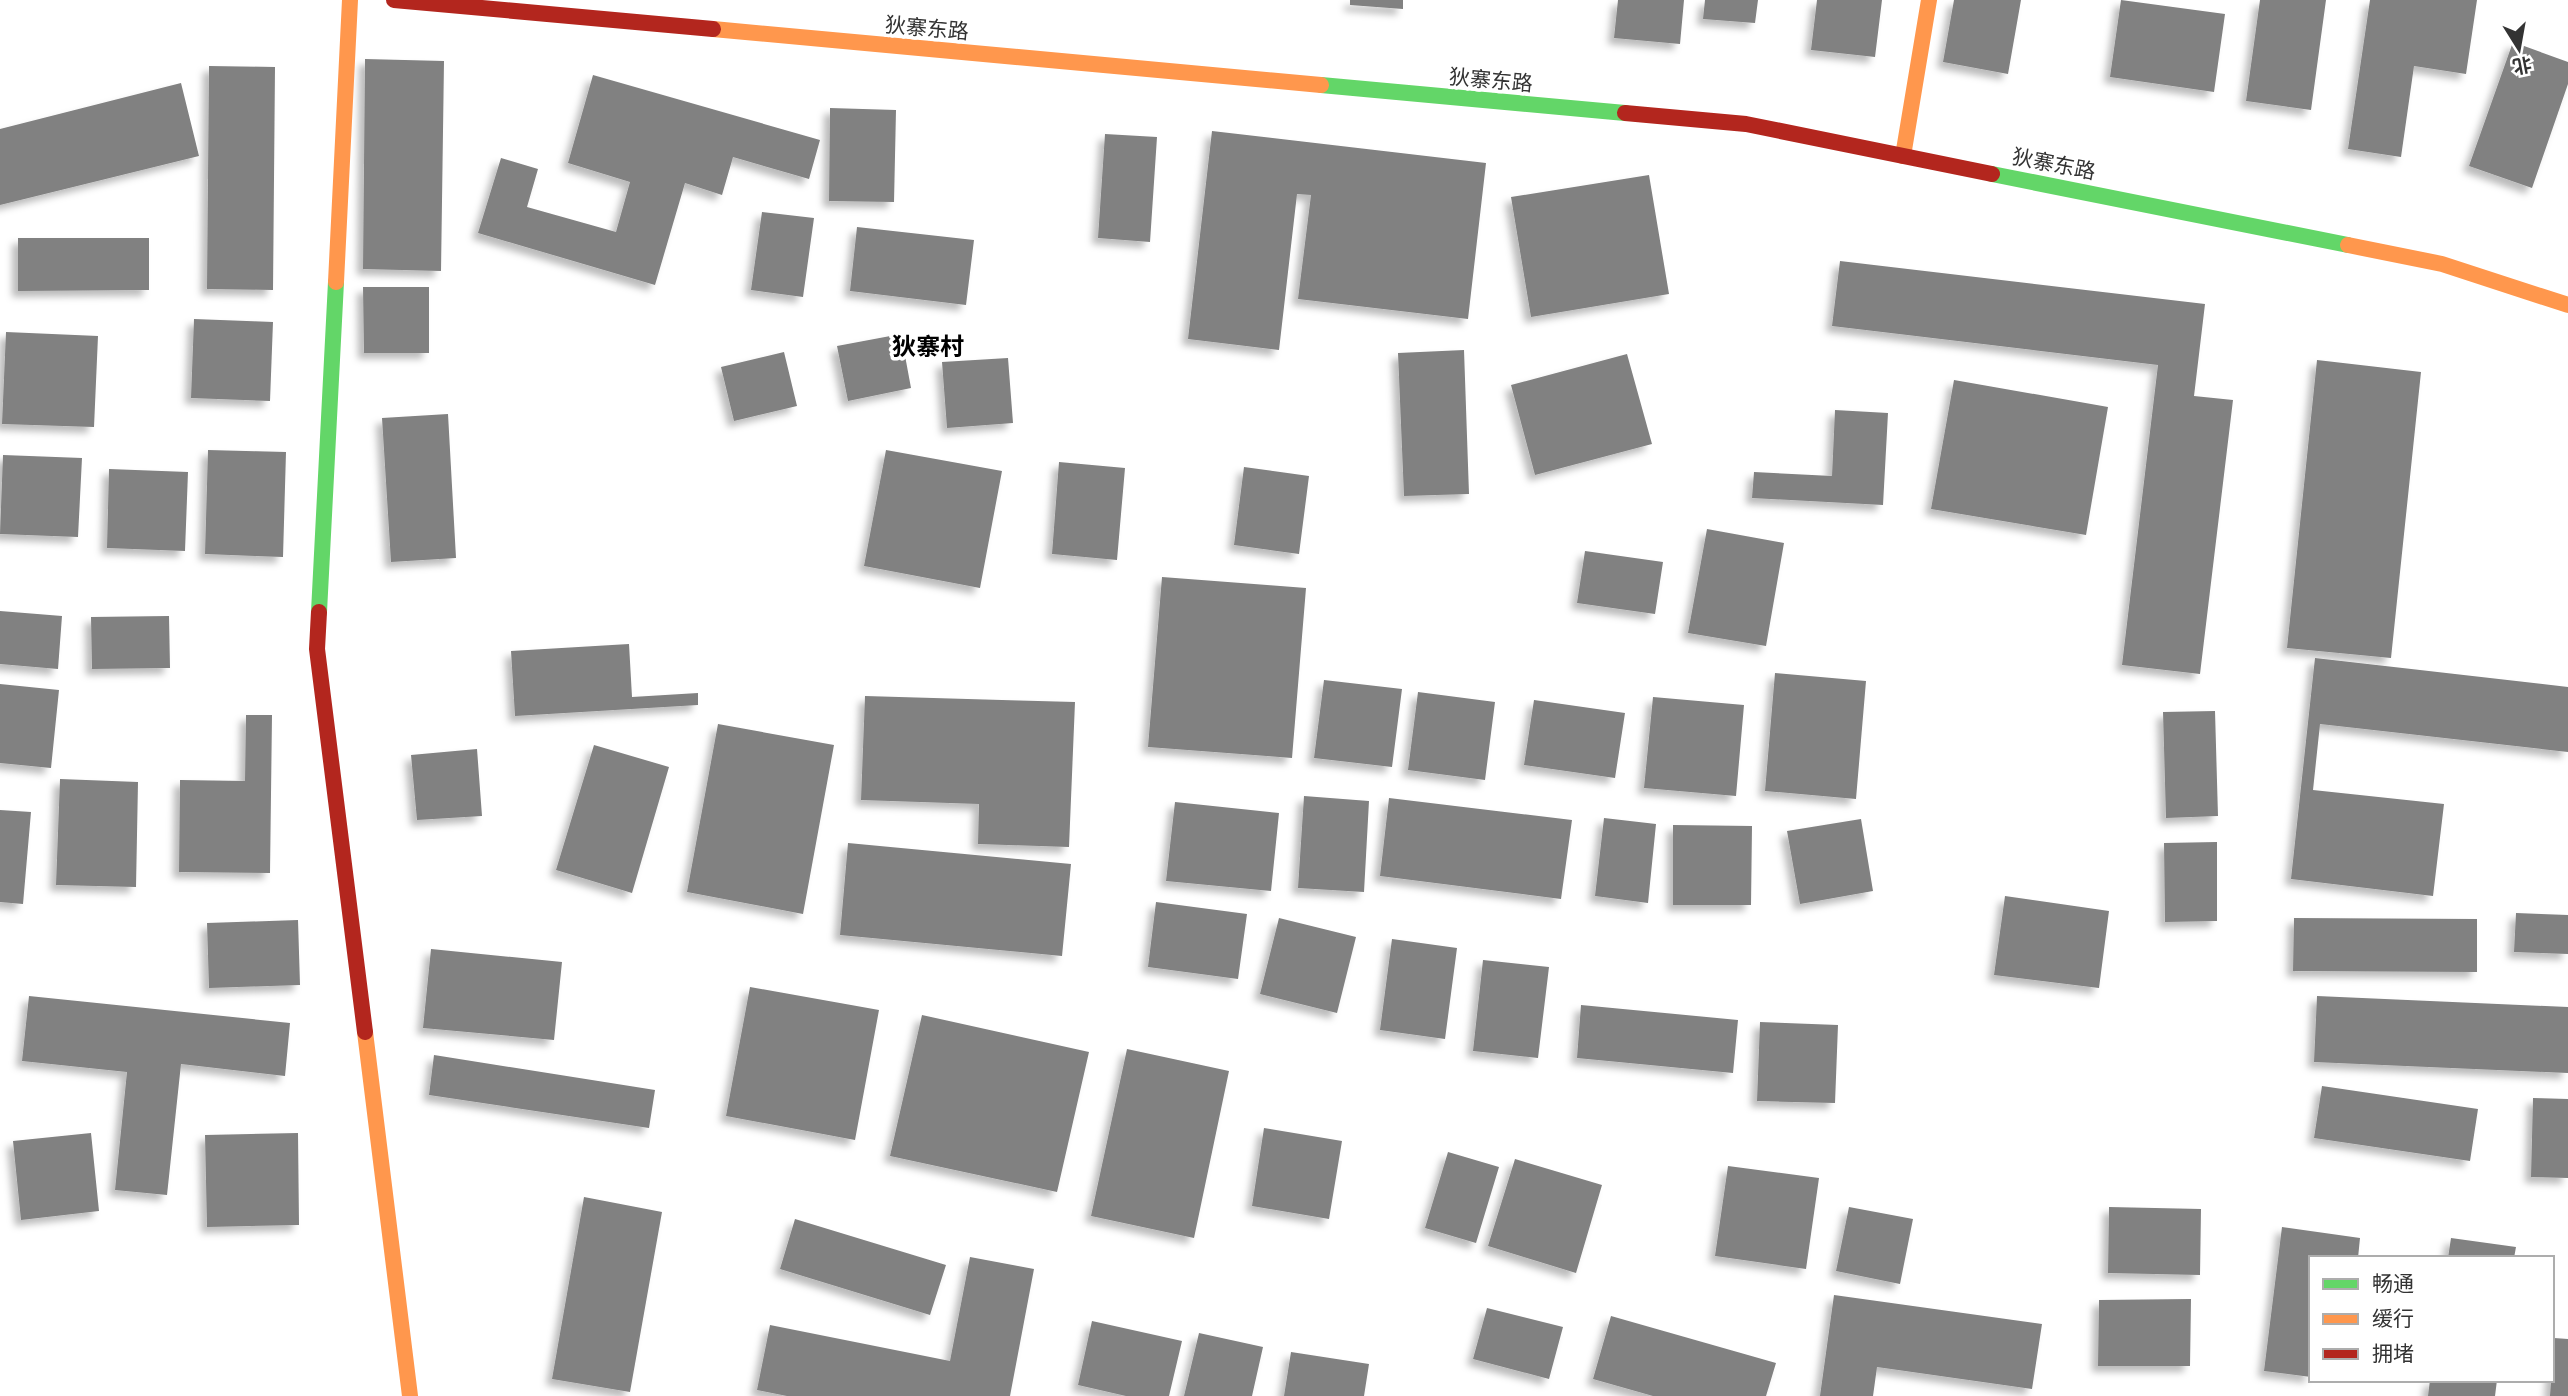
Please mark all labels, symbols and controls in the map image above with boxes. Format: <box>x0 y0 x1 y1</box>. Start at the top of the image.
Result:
street label: 狄寨东路 <box>884 12 970 44</box>
north arrow <box>2484 14 2554 84</box>
text: 北 <box>2511 52 2534 78</box>
street label: 狄寨东路 <box>1448 64 1534 96</box>
street label: 狄寨东路 <box>2010 144 2098 184</box>
district label: 狄寨村 <box>892 332 964 361</box>
legend <box>2309 1256 2554 1382</box>
text: 畅通 <box>2372 1271 2414 1296</box>
text: 缓行 <box>2372 1306 2414 1331</box>
text: 拥堵 <box>2372 1341 2414 1366</box>

